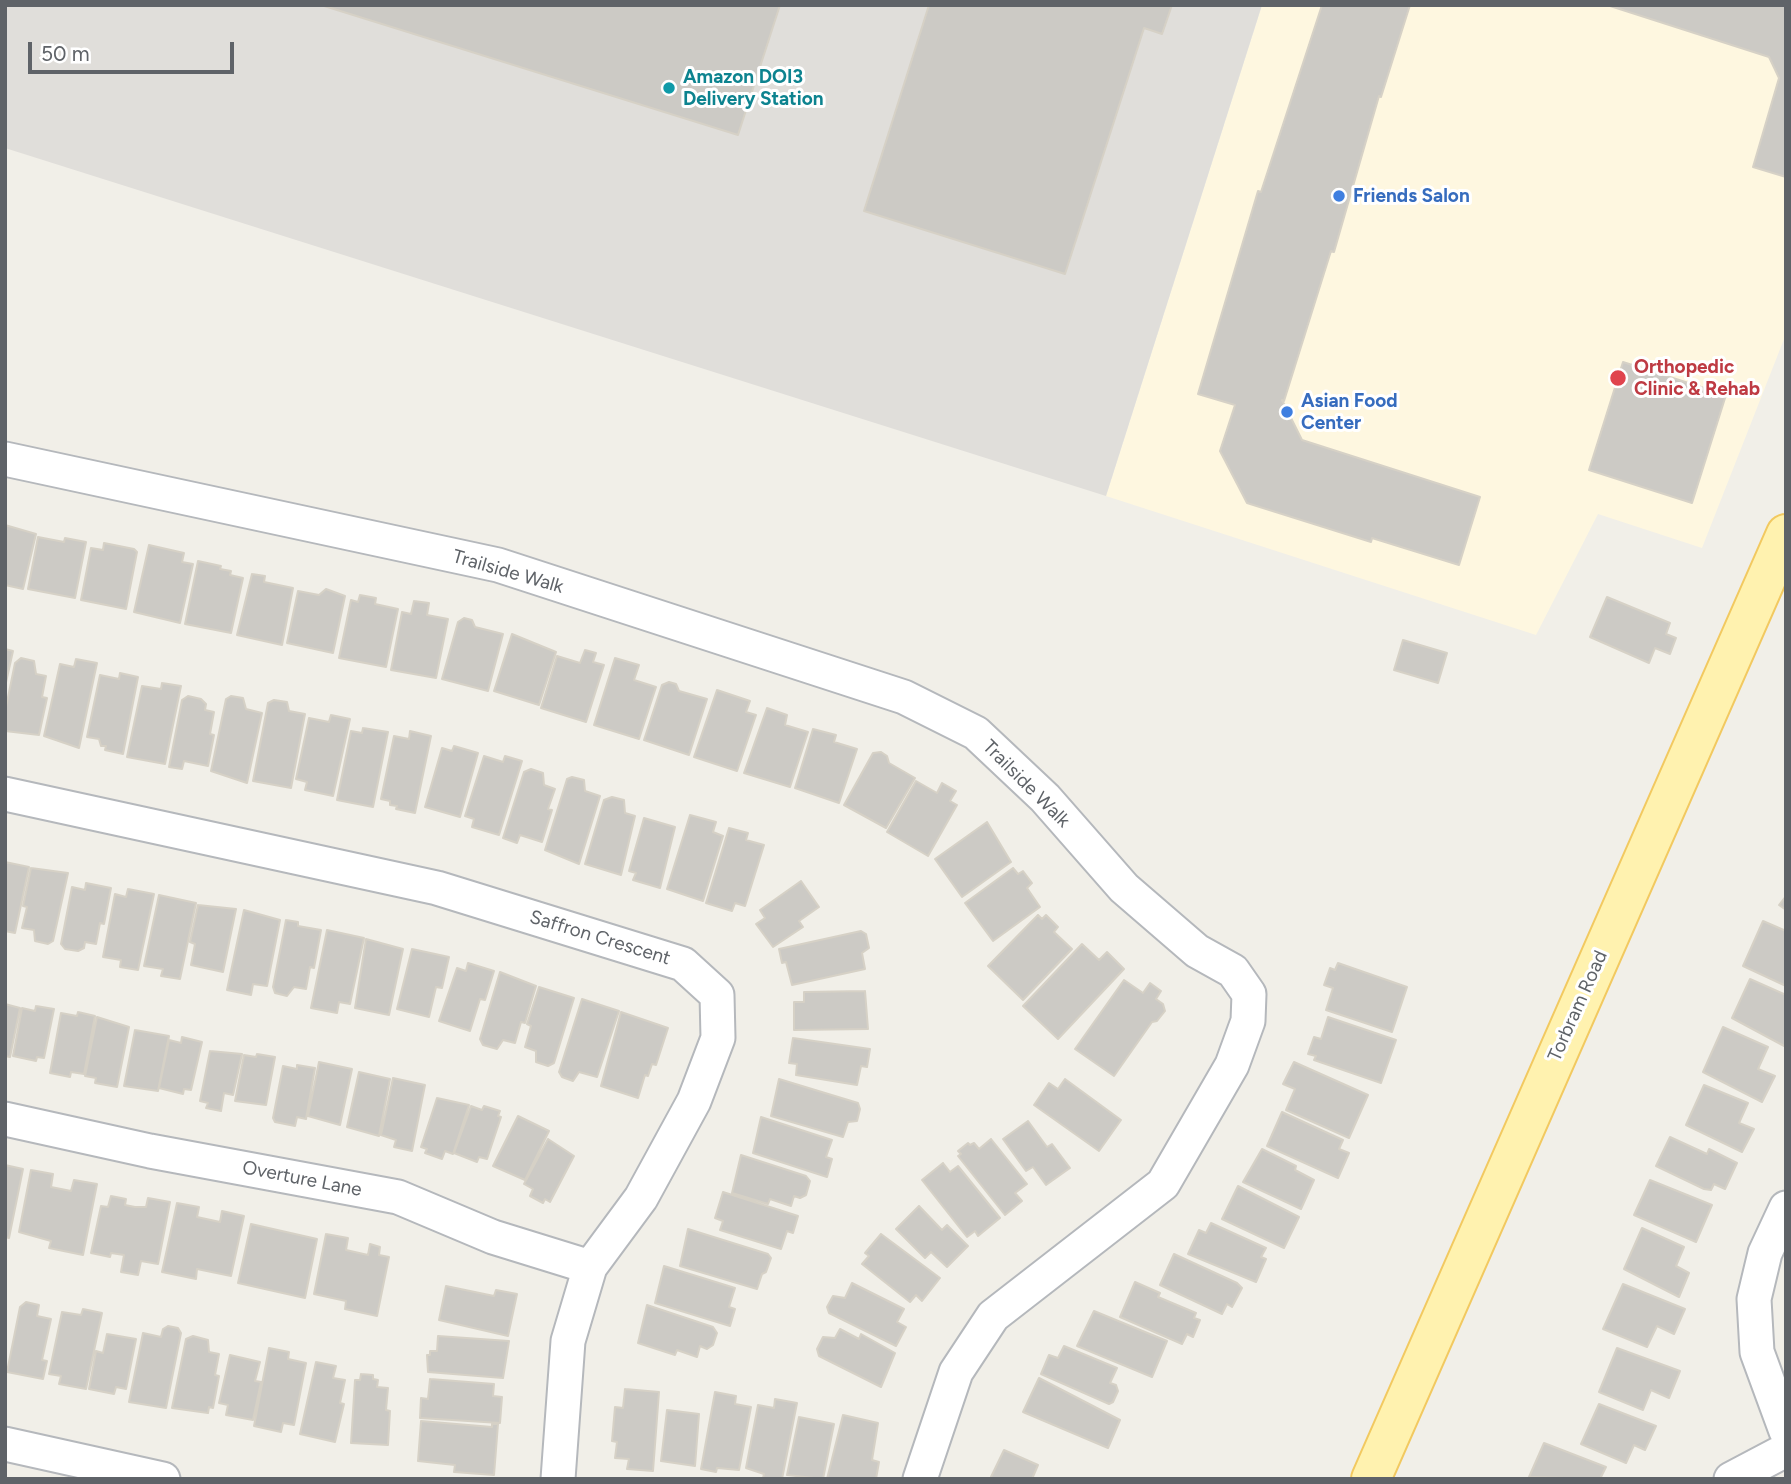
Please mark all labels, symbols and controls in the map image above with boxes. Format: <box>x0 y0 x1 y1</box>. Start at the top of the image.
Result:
scale bar <box>32 28 238 72</box>
text: 50 m <box>41 41 90 66</box>
place label: Amazon DOI3 Delivery Station <box>683 66 824 110</box>
marker: Amazon DOI3 Delivery Station <box>661 80 677 96</box>
place label: Friends Salon <box>1353 185 1470 207</box>
marker: Friends Salon <box>1331 188 1347 204</box>
place label: Orthopedic Clinic & Rehab <box>1634 356 1760 400</box>
marker: Orthopedic Clinic & Rehab <box>1608 368 1628 388</box>
place label: Asian Food Center <box>1301 390 1398 434</box>
marker: Asian Food Center <box>1279 404 1295 420</box>
street label: Trailside Walk <box>450 545 566 599</box>
street label: Trailside Walk <box>978 736 1074 832</box>
street label: Saffron Crescent <box>527 906 673 970</box>
street label: Torbram Road <box>1543 947 1613 1065</box>
street label: Overture Lane <box>240 1156 364 1202</box>

